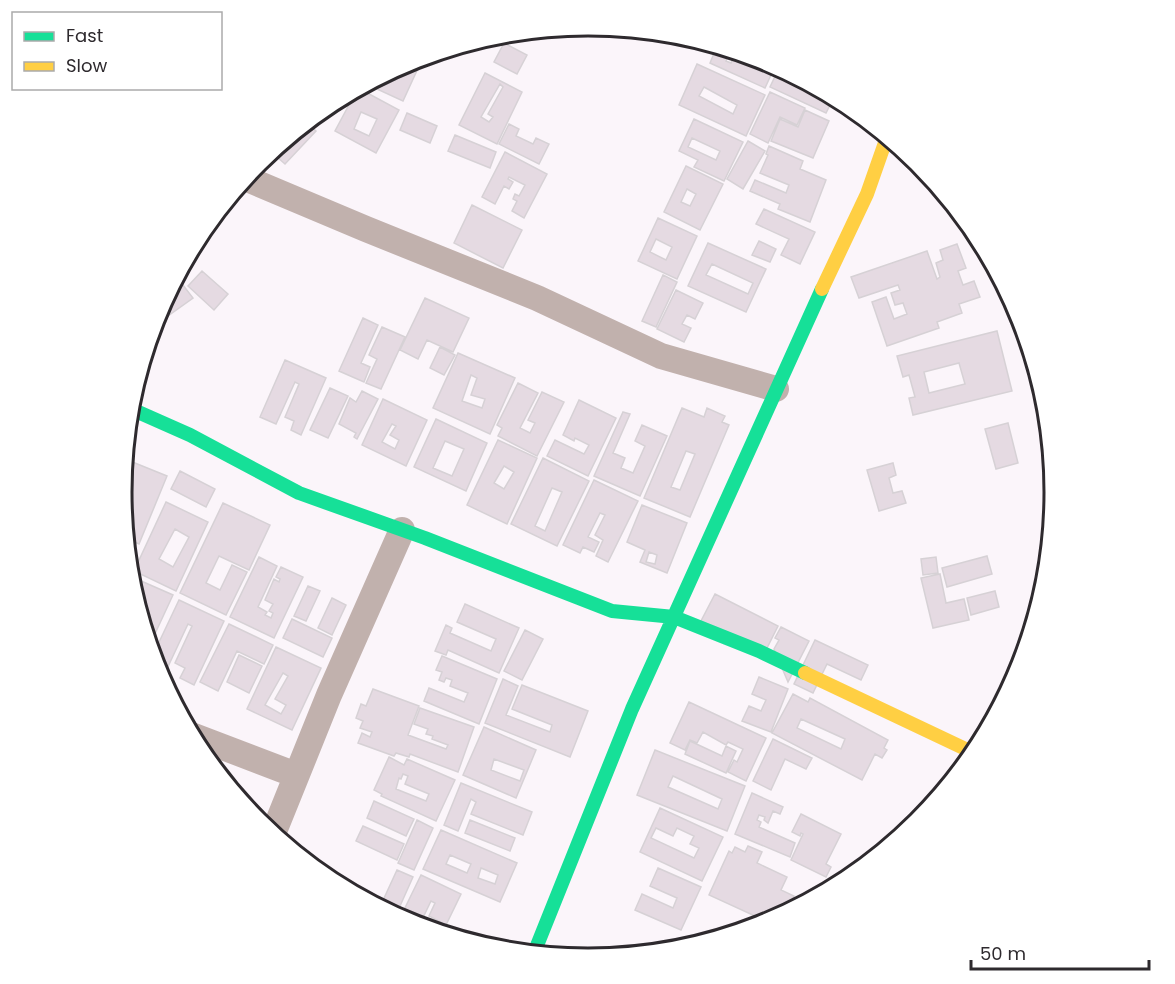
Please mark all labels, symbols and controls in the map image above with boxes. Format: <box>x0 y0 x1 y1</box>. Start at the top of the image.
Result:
legend <box>12 12 222 90</box>
text: Fast <box>66 23 103 48</box>
text: Slow <box>66 53 108 78</box>
scale bar <box>971 933 1150 971</box>
text: 50 m <box>980 941 1026 966</box>

